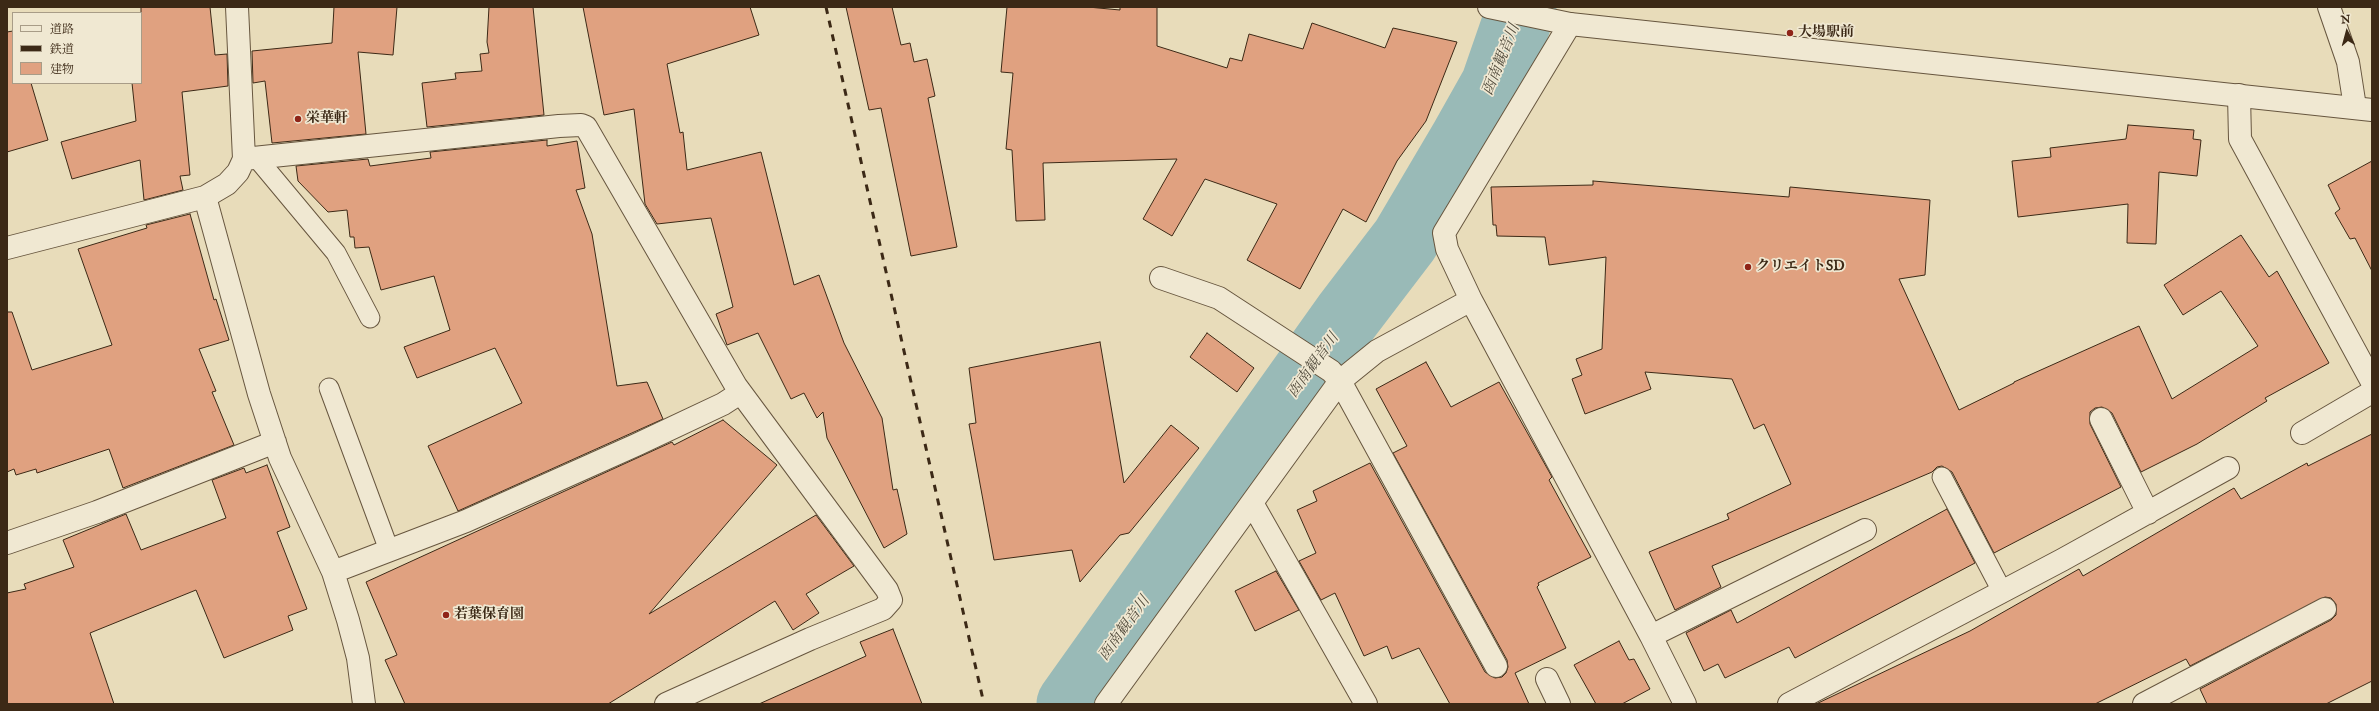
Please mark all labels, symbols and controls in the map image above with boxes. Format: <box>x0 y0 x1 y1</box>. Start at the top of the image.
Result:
legend <box>12 12 142 84</box>
north arrow <box>2327 12 2367 52</box>
text: N <box>2340 13 2351 28</box>
text: 道路 <box>50 22 74 37</box>
water label: 函南観音川 <box>1480 22 1524 98</box>
place label: 大場駅前 <box>1798 25 1854 41</box>
marker: 大場駅前 <box>1785 28 1795 38</box>
text: 鉄道 <box>50 42 74 57</box>
text: 建物 <box>50 62 74 77</box>
place label: 栄華軒 <box>306 111 348 127</box>
marker: 栄華軒 <box>293 114 303 124</box>
place label: クリエイトSD <box>1756 259 1844 275</box>
marker: クリエイトSD <box>1743 262 1753 272</box>
water label: 函南観音川 <box>1285 330 1343 402</box>
water label: 函南観音川 <box>1096 593 1154 665</box>
place label: 若葉保育園 <box>454 607 524 623</box>
marker: 若葉保育園 <box>441 610 451 620</box>

